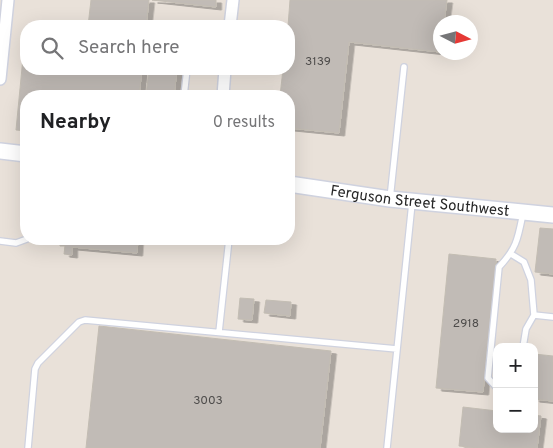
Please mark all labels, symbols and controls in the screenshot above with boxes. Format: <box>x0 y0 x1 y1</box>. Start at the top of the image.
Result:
north arrow <box>433 15 478 60</box>
search box <box>20 20 295 75</box>
icon: search <box>38 34 66 62</box>
text: Search here <box>78 36 180 60</box>
house number: 3139 <box>305 54 331 70</box>
text: Nearby <box>40 109 111 136</box>
text: 0 results <box>213 113 275 133</box>
street label: Ferguson Street Southwest <box>329 182 510 222</box>
house number: 2918 <box>453 316 479 332</box>
map controls <box>493 343 538 433</box>
button: + <box>493 343 538 388</box>
button: − <box>493 388 538 433</box>
house number: 3003 <box>193 393 223 409</box>

